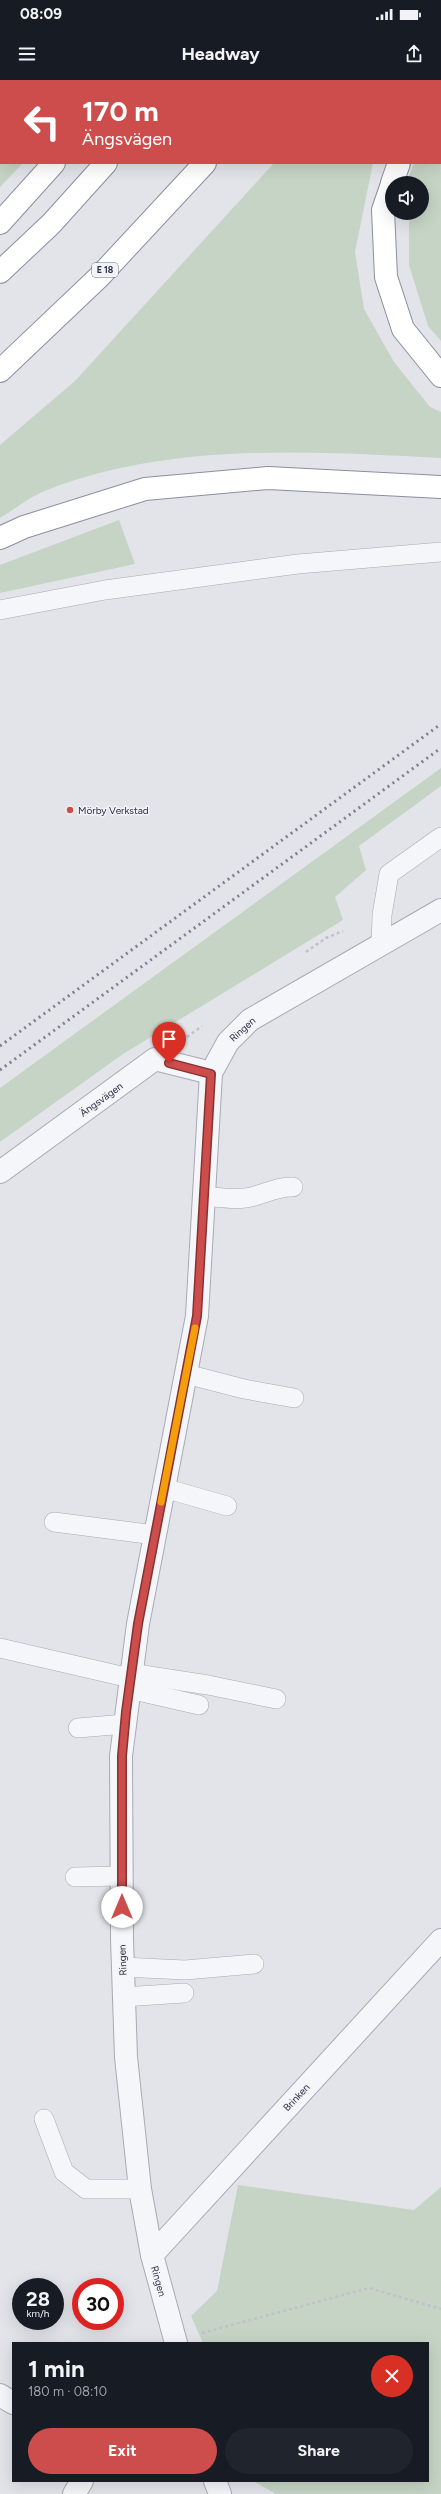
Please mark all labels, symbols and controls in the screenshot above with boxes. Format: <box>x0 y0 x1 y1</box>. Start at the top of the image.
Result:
text: 08:09 <box>20 5 62 23</box>
icon: menu <box>16 43 38 65</box>
text: Headway <box>181 43 260 65</box>
icon: share <box>403 43 425 65</box>
text: 170 m <box>82 94 159 128</box>
icon: left <box>16 96 68 148</box>
text: Ängsvägen <box>82 128 172 150</box>
map controls <box>385 176 429 220</box>
button: sound <box>385 176 429 220</box>
road number: E 18 <box>92 263 118 277</box>
place label: Mörby Verkstad <box>78 804 149 817</box>
marker: Mörby Verkstad <box>65 805 75 815</box>
street label: Ringen <box>226 1014 259 1045</box>
pin <box>152 1022 186 1063</box>
icon: arrive <box>158 1028 180 1050</box>
street label: Ängsvägen <box>77 1079 126 1119</box>
position arrow <box>101 1886 143 1928</box>
street label: Ringen <box>115 1944 130 1976</box>
street label: Brinken <box>280 2080 313 2114</box>
street label: Ringen <box>148 2264 169 2298</box>
speed limit sign: 30 <box>72 2278 124 2330</box>
text: 28 <box>26 2287 50 2311</box>
text: km/h <box>27 2307 49 2320</box>
text: 1 min <box>28 2354 85 2383</box>
button: close <box>371 2355 413 2397</box>
text: 180 m · 08:10 <box>28 2384 107 2399</box>
button: Exit <box>28 2428 217 2474</box>
button: Share <box>225 2428 413 2474</box>

